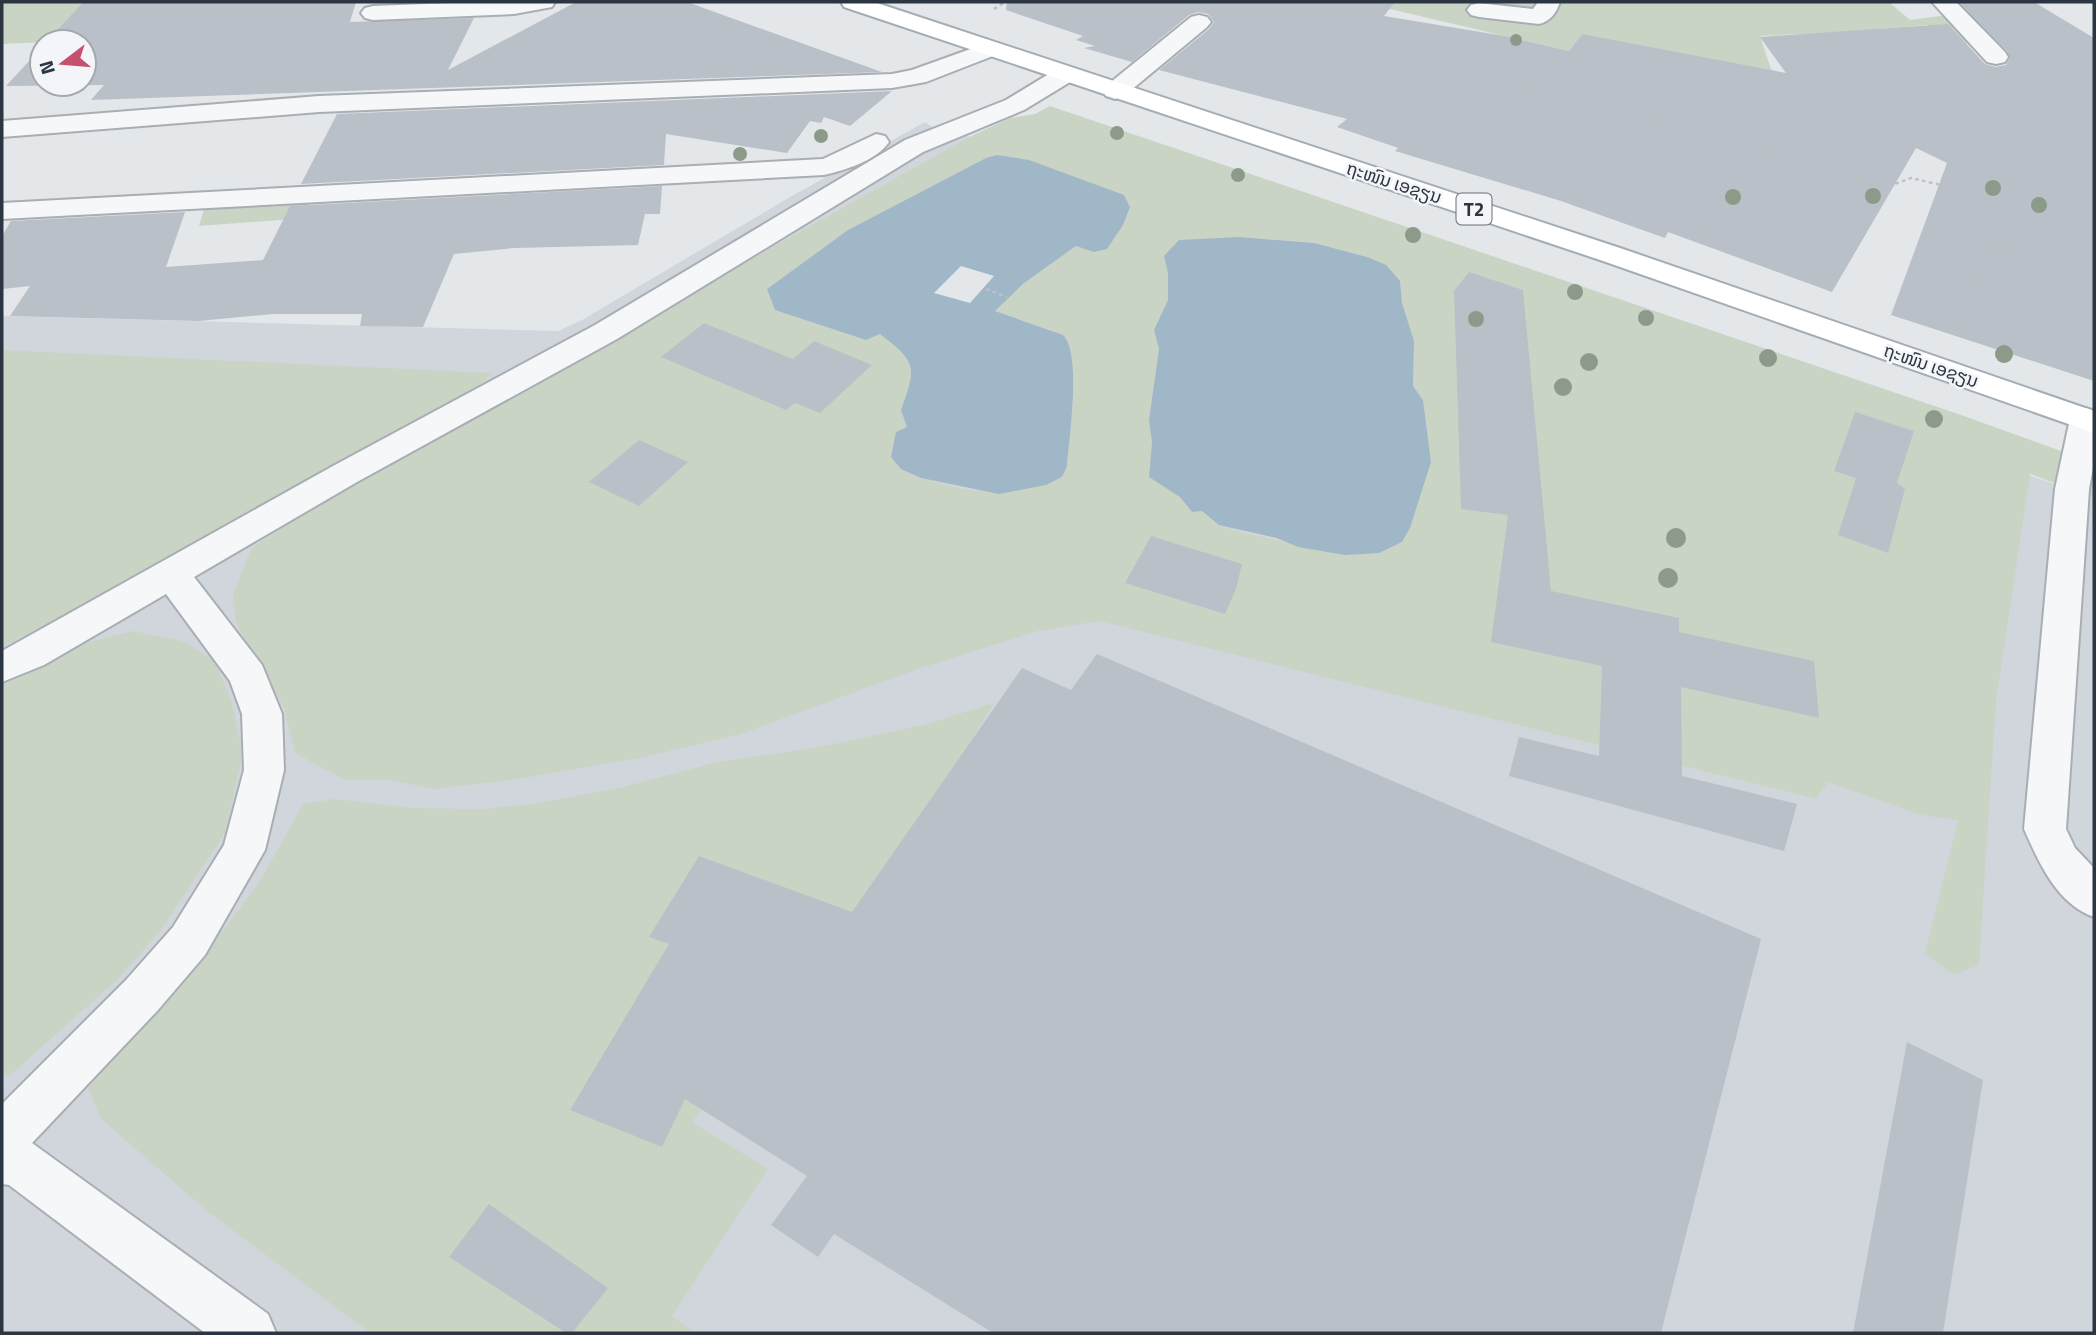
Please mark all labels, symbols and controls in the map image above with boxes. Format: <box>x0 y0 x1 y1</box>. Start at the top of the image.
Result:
north arrow <box>28 28 98 98</box>
text: N <box>30 57 62 78</box>
street label: ຖະໜົນ ເອຊຽນ <box>1343 154 1445 211</box>
road number: T2 <box>1456 194 1492 224</box>
street label: ຖະໜົນ ເອຊຽນ <box>1880 337 1982 394</box>

